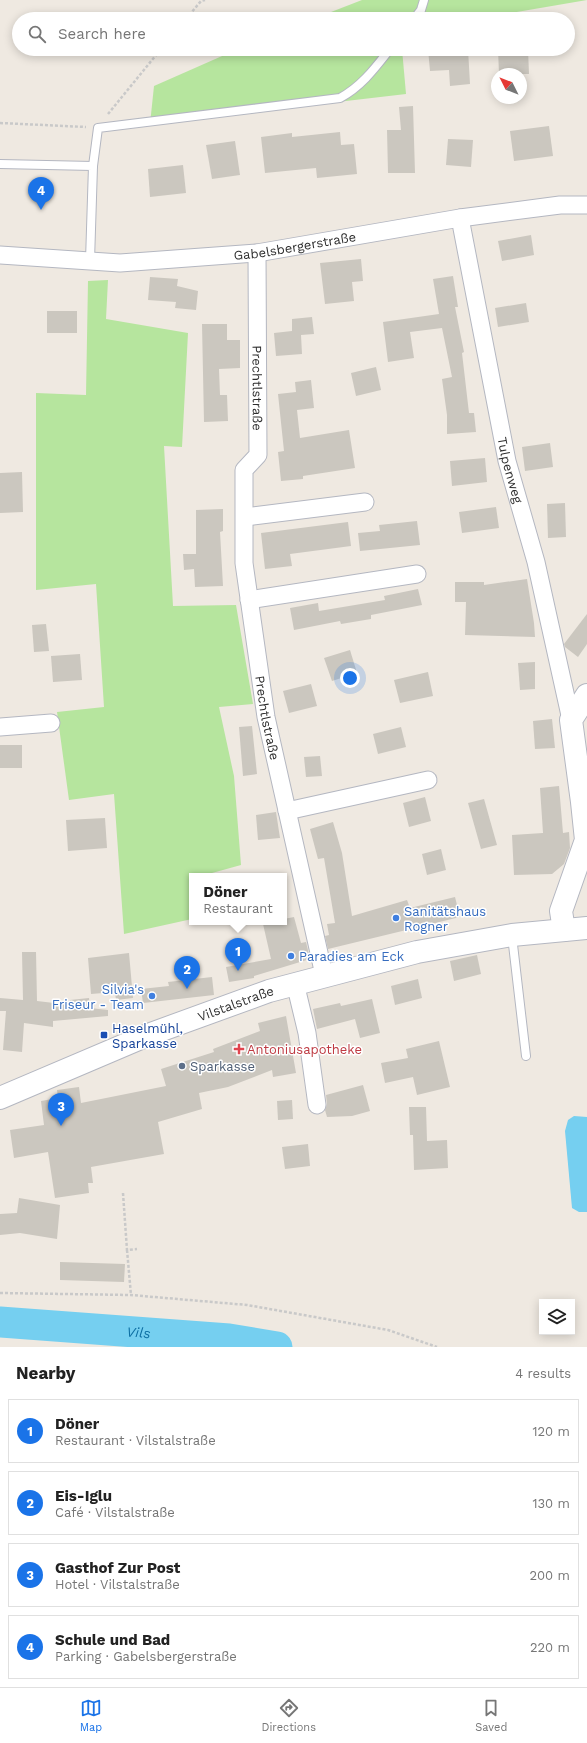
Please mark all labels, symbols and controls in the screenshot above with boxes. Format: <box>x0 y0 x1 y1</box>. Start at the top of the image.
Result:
search box <box>12 12 575 56</box>
icon: search <box>26 23 48 45</box>
text: Search here <box>58 25 146 43</box>
north arrow <box>491 68 527 104</box>
pin: 4 <box>28 177 54 210</box>
street label: Gabelsbergerstraße <box>233 229 357 262</box>
street label: Prechtlstraße <box>250 345 265 431</box>
street label: Tulpenweg <box>495 436 526 505</box>
your location <box>340 668 360 688</box>
street label: Prechtlstraße <box>253 674 283 761</box>
popup <box>189 873 287 925</box>
text: Döner <box>203 883 247 901</box>
text: Restaurant <box>203 901 273 916</box>
place label: Sanitätshaus Rogner <box>404 904 486 934</box>
marker: Sanitätshaus Rogner <box>391 913 401 923</box>
pin: 1 <box>225 938 251 971</box>
place label: Paradies am Eck <box>299 949 405 964</box>
marker: Paradies am Eck <box>286 951 296 961</box>
pin: 2 <box>174 956 200 989</box>
place label: Silvia's Friseur - Team <box>52 982 144 1012</box>
street label: Vilstalstraße <box>195 983 275 1024</box>
marker: Silvia's Friseur - Team <box>147 991 157 1001</box>
place label: Haselmühl, Sparkasse <box>112 1021 183 1051</box>
marker: Haselmühl, Sparkasse <box>99 1030 109 1040</box>
place label: Antoniusapotheke <box>247 1042 362 1057</box>
marker: Antoniusapotheke <box>234 1044 244 1054</box>
place label: Sparkasse <box>190 1059 255 1074</box>
marker: Sparkasse <box>177 1061 187 1071</box>
pin: 3 <box>48 1093 74 1126</box>
map controls <box>539 1299 575 1335</box>
button: layers <box>539 1299 575 1335</box>
water label: Vils <box>126 1323 151 1341</box>
text: Nearby <box>16 1363 75 1383</box>
text: 4 results <box>515 1366 571 1381</box>
text: Döner <box>55 1415 99 1433</box>
text: 1 <box>27 1424 33 1439</box>
text: 120 m <box>532 1424 570 1439</box>
text: Restaurant · Vilstalstraße <box>55 1433 216 1448</box>
text: Eis-Iglu <box>55 1487 112 1505</box>
text: 2 <box>26 1496 34 1511</box>
text: 130 m <box>532 1496 570 1511</box>
text: Café · Vilstalstraße <box>55 1505 175 1520</box>
text: Gasthof Zur Post <box>55 1559 180 1577</box>
text: 3 <box>26 1568 34 1583</box>
text: 200 m <box>529 1568 570 1583</box>
text: Hotel · Vilstalstraße <box>55 1577 180 1592</box>
text: Schule und Bad <box>55 1631 170 1649</box>
text: 4 <box>26 1640 34 1655</box>
text: 220 m <box>530 1640 570 1655</box>
text: Parking · Gabelsbergerstraße <box>55 1649 237 1664</box>
tab: Map <box>80 1697 102 1734</box>
tab: Directions <box>262 1697 316 1734</box>
tab: Saved <box>475 1697 507 1734</box>

